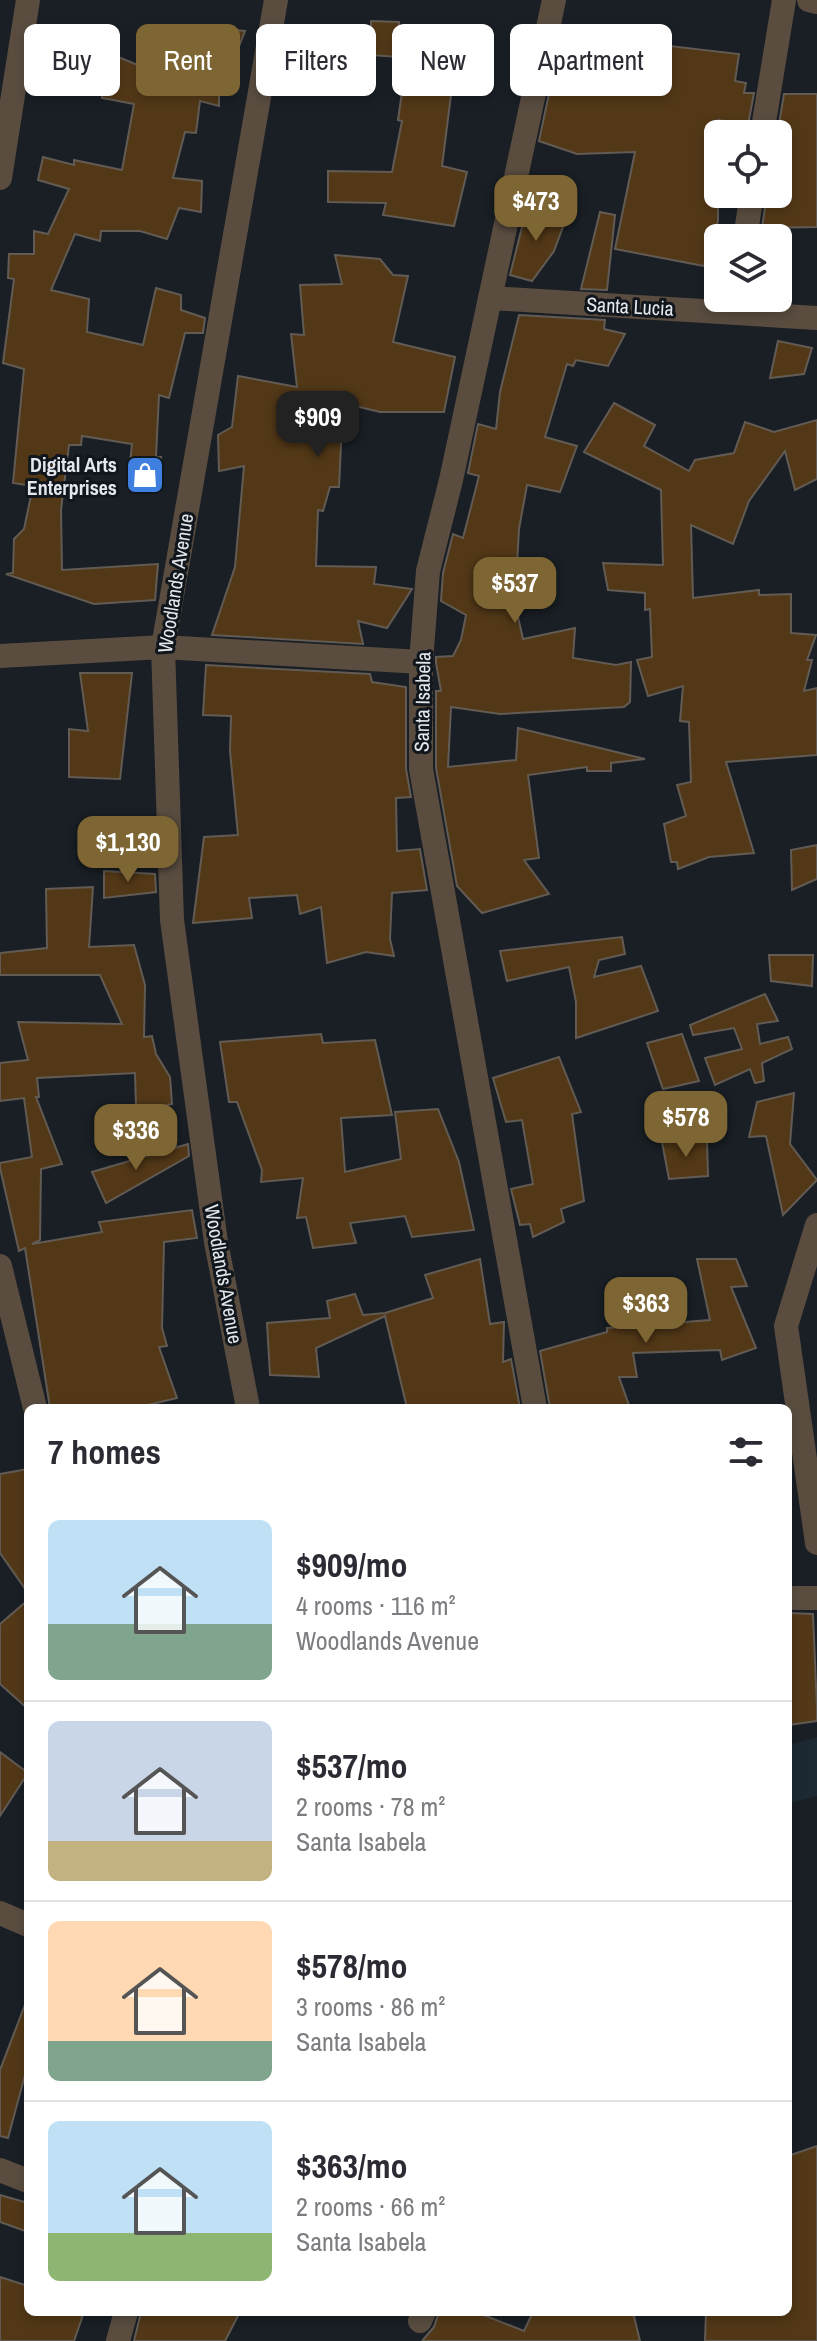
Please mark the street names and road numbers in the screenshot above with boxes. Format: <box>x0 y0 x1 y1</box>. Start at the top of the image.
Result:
street label: Santa Lucia <box>586 290 674 322</box>
street label: Woodlands Avenue <box>151 511 199 655</box>
street label: Santa Isabela <box>408 652 436 752</box>
street label: Woodlands Avenue <box>198 1202 250 1346</box>

